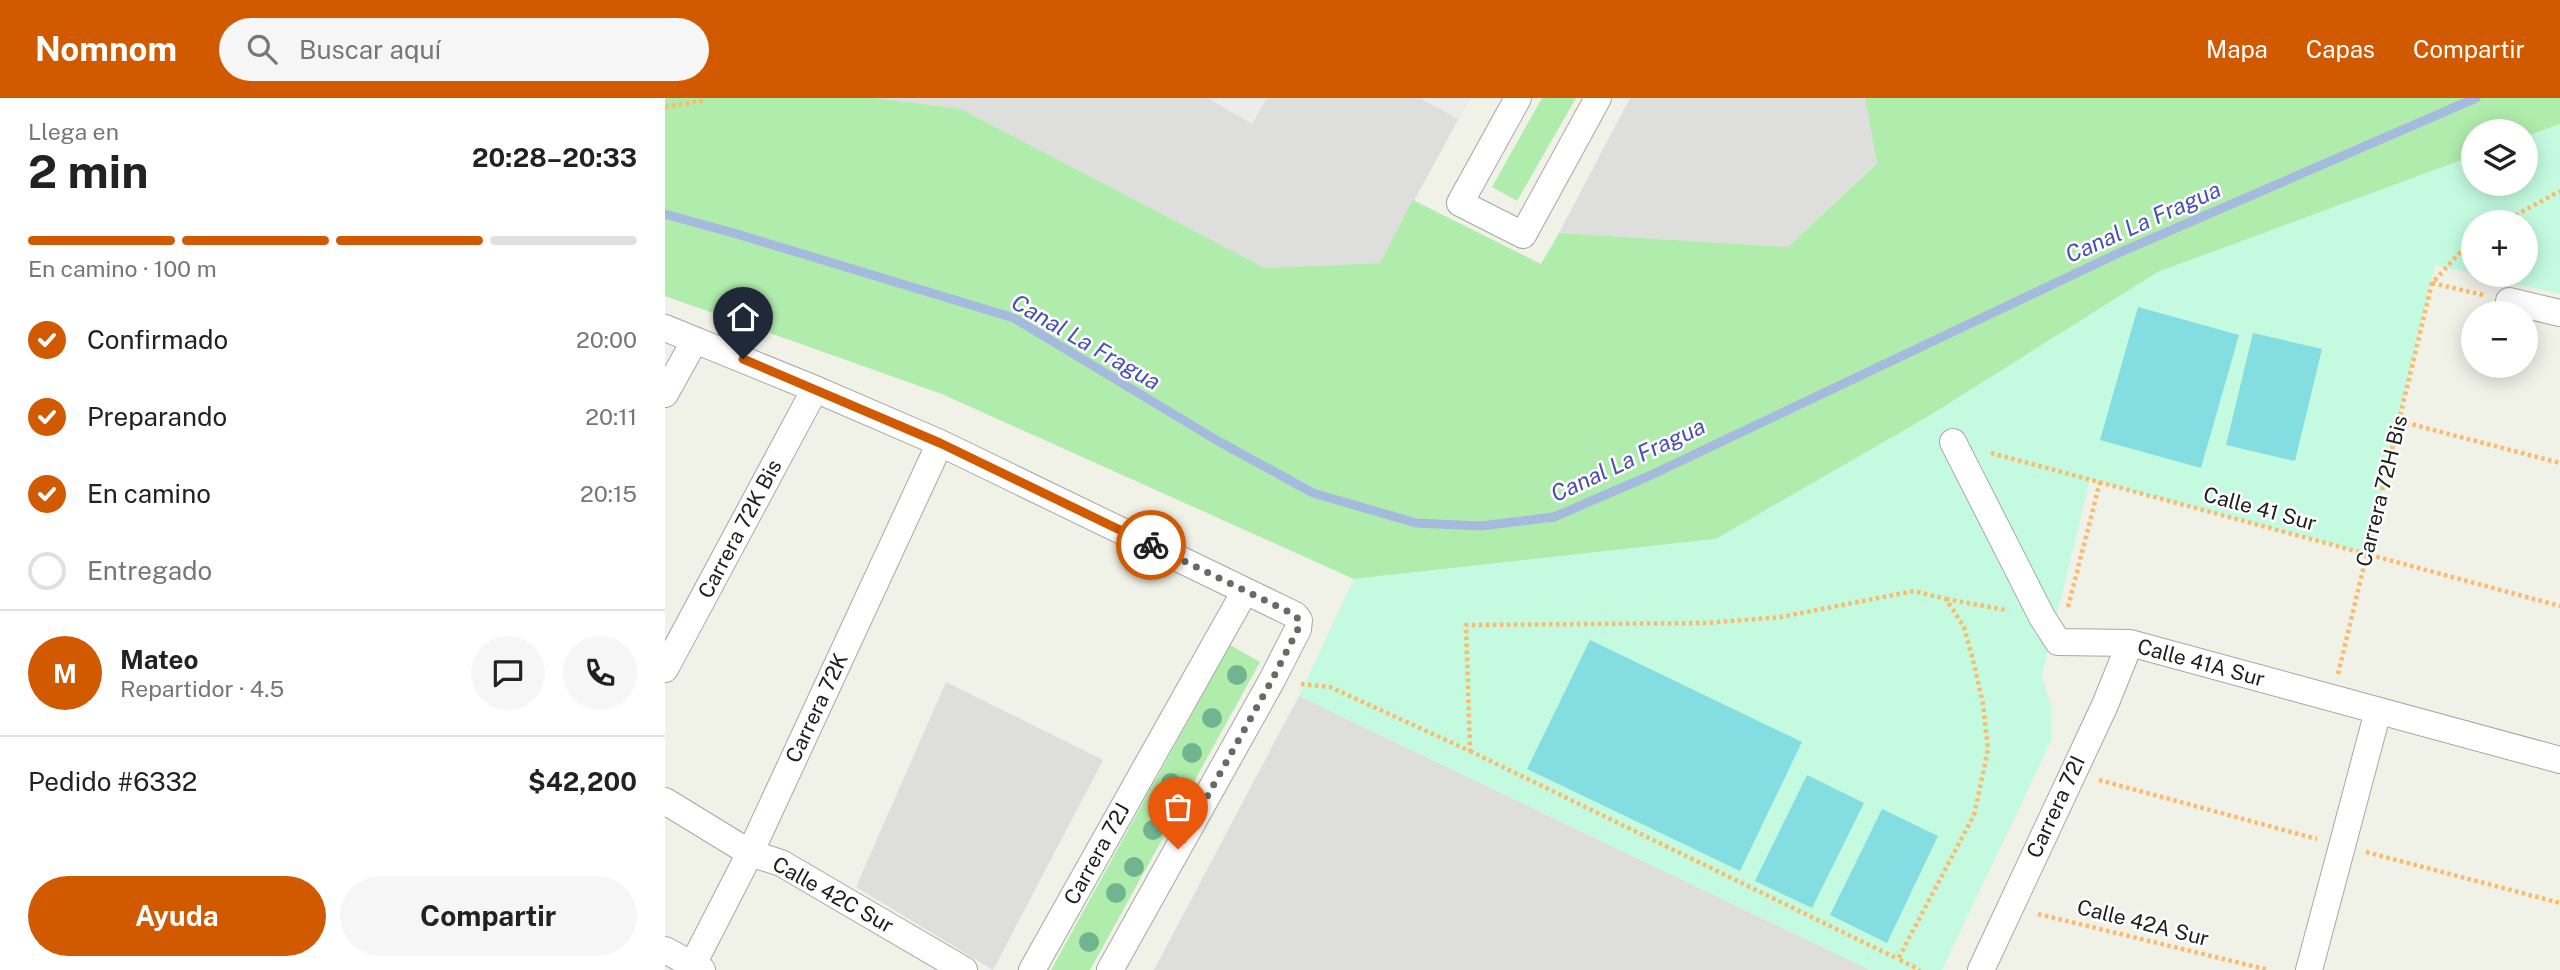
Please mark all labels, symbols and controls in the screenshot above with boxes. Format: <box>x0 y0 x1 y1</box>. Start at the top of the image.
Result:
search box <box>219 18 709 81</box>
text: Nomnom <box>35 30 177 68</box>
icon: search <box>243 30 281 68</box>
text: Buscar aquí <box>299 34 441 65</box>
text: Mapa <box>2206 35 2268 63</box>
text: Capas <box>2306 35 2375 63</box>
text: Compartir <box>2413 35 2525 63</box>
text: Llega en <box>28 118 119 145</box>
map controls <box>2461 119 2538 378</box>
button: layers <box>2461 119 2538 196</box>
text: 20:28–20:33 <box>472 142 637 173</box>
text: 2 min <box>28 144 148 198</box>
water label: Canal La Fragua <box>2061 175 2225 268</box>
button: + <box>2461 210 2538 287</box>
text: En camino · 100 m <box>28 255 217 282</box>
pin <box>713 287 773 359</box>
water label: Canal La Fragua <box>1007 288 1165 395</box>
icon: home <box>724 298 762 336</box>
button: − <box>2461 301 2538 378</box>
icon: check <box>28 321 66 359</box>
text: Confirmado <box>87 324 228 355</box>
text: 20:00 <box>576 326 637 353</box>
icon: check <box>28 398 66 436</box>
text: Preparando <box>87 401 227 432</box>
text: 20:11 <box>585 403 637 430</box>
water label: Canal La Fragua <box>1546 412 1709 507</box>
street label: Carrera 72H Bis <box>2351 413 2412 569</box>
street label: Carrera 72K Bis <box>693 455 787 602</box>
icon: check <box>28 475 66 513</box>
text: En camino <box>87 478 211 509</box>
text: 20:15 <box>580 480 637 507</box>
street label: Calle 41 Sur <box>2201 481 2319 536</box>
courier <box>1116 510 1186 580</box>
icon: bike <box>1132 526 1170 564</box>
text: Entregado <box>87 555 212 586</box>
street label: Calle 41A Sur <box>2135 633 2268 692</box>
button: chat <box>471 636 545 710</box>
button: phone <box>563 636 637 710</box>
text: Mateo <box>120 644 198 675</box>
street label: Carrera 72K <box>780 649 853 767</box>
text: M <box>53 658 77 689</box>
text: Repartidor · 4.5 <box>120 675 284 702</box>
street label: Carrera 72I <box>2021 752 2090 862</box>
text: Pedido #6332 <box>28 766 197 797</box>
text: $42,200 <box>528 766 637 797</box>
pin <box>1148 777 1208 849</box>
icon: bag <box>1159 788 1197 826</box>
street label: Carrera 72J <box>1058 799 1135 909</box>
street label: Calle 42C Sur <box>768 851 898 938</box>
button: Ayuda <box>28 876 326 956</box>
button: Compartir <box>340 876 637 956</box>
street label: Calle 42A Sur <box>2075 894 2212 951</box>

